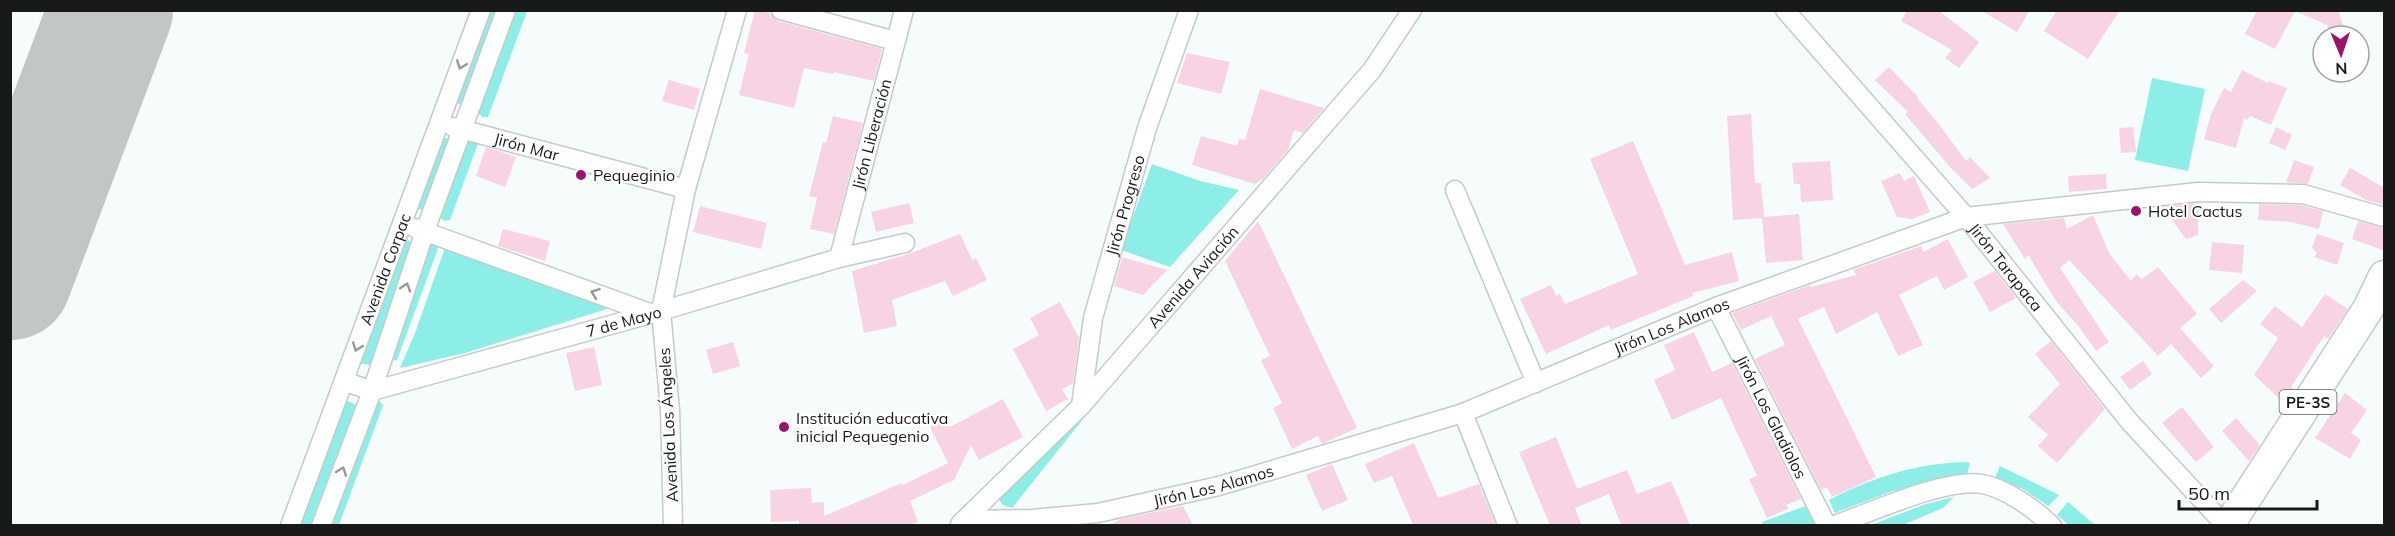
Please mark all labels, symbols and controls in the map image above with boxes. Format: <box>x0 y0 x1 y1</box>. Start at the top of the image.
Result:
north arrow <box>2311 24 2371 84</box>
one-way arrow <box>455 59 468 70</box>
text: N <box>2335 59 2348 79</box>
street label: Jirón Liberación <box>847 77 896 192</box>
street label: Jirón Mar <box>492 128 561 165</box>
street label: Jirón Progreso <box>1101 153 1149 258</box>
place label: Pequeginio <box>593 165 675 185</box>
marker: Pequeginio <box>574 168 588 182</box>
place label: Hotel Cactus <box>2148 201 2243 221</box>
marker: Hotel Cactus <box>2129 204 2143 218</box>
street label: Avenida Corpac <box>355 210 415 328</box>
street label: Jirón Tarapaca <box>1965 219 2047 315</box>
street label: Avenida Aviación <box>1143 222 1243 332</box>
one-way arrow <box>399 282 412 293</box>
one-way arrow <box>590 288 601 301</box>
street label: Jirón Los Alamos <box>1611 293 1732 359</box>
street label: 7 de Mayo <box>584 301 664 341</box>
one-way arrow <box>351 341 364 351</box>
street label: Avenida Los Ángeles <box>654 347 682 503</box>
street label: Jirón Los Gladiolos <box>1732 352 1811 482</box>
road number: PE-3S <box>2280 390 2336 414</box>
place label: Institución educativa inicial Pequegenio <box>796 408 948 446</box>
marker: Institución educativa inicial Pequegenio <box>777 420 791 434</box>
street label: Jirón Los Alamos <box>1151 460 1276 510</box>
one-way arrow <box>334 466 347 477</box>
scale bar <box>2179 473 2317 511</box>
text: 50 m <box>2188 482 2230 505</box>

